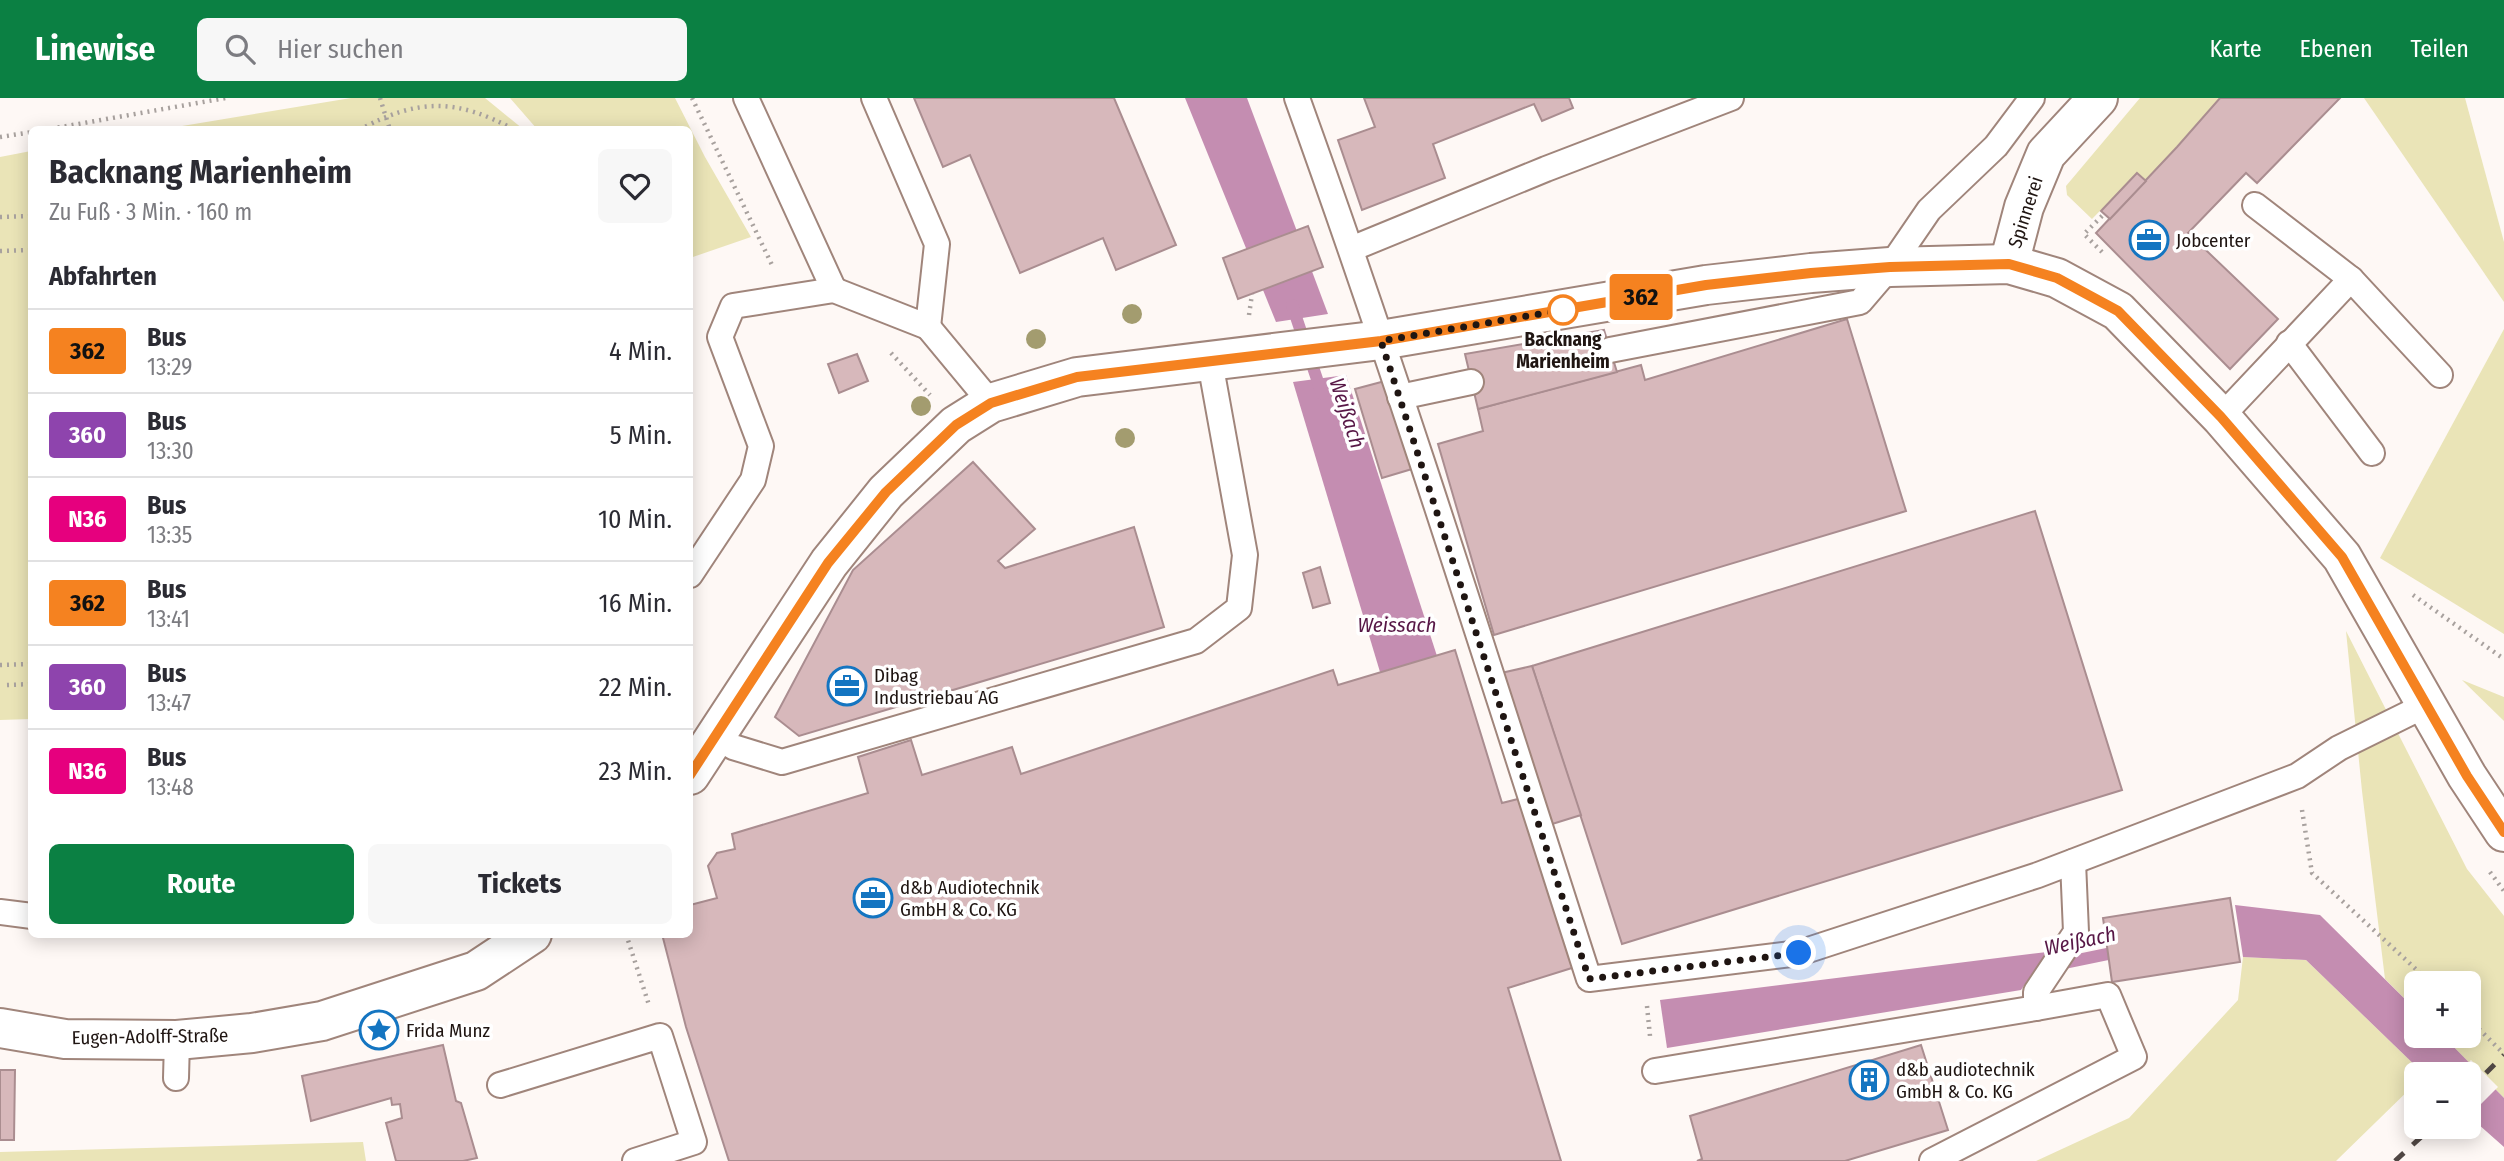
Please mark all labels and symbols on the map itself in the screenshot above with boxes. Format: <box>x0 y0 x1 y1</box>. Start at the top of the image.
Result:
street label: Spinnerei <box>2003 173 2048 251</box>
office icon: Jobcenter <box>2128 219 2170 261</box>
place label: Jobcenter <box>2176 229 2251 252</box>
line badge: 362 <box>1601 274 1681 320</box>
marker: Backnang Marienheim <box>1548 295 1578 325</box>
place label: Backnang Marienheim <box>1516 328 1610 373</box>
water label: Weißach <box>1323 374 1371 452</box>
water label: Weissach <box>1357 612 1437 638</box>
place label: Dibag Industriebau AG <box>874 664 999 709</box>
office icon: Dibag Industriebau AG <box>826 665 868 707</box>
place label: d&b Audiotechnik GmbH & Co. KG <box>900 876 1040 921</box>
office icon: d&b Audiotechnik GmbH & Co. KG <box>852 877 894 919</box>
water label: Weißach <box>2042 921 2118 961</box>
your location <box>1781 935 1816 970</box>
place icon: Frida Munz <box>358 1009 400 1051</box>
place label: Frida Munz <box>406 1019 490 1042</box>
street label: Eugen-Adolff-Straße <box>71 1024 229 1049</box>
place label: d&b audiotechnik GmbH & Co. KG <box>1896 1058 2035 1103</box>
building icon: d&b audiotechnik GmbH & Co. KG <box>1848 1059 1890 1101</box>

